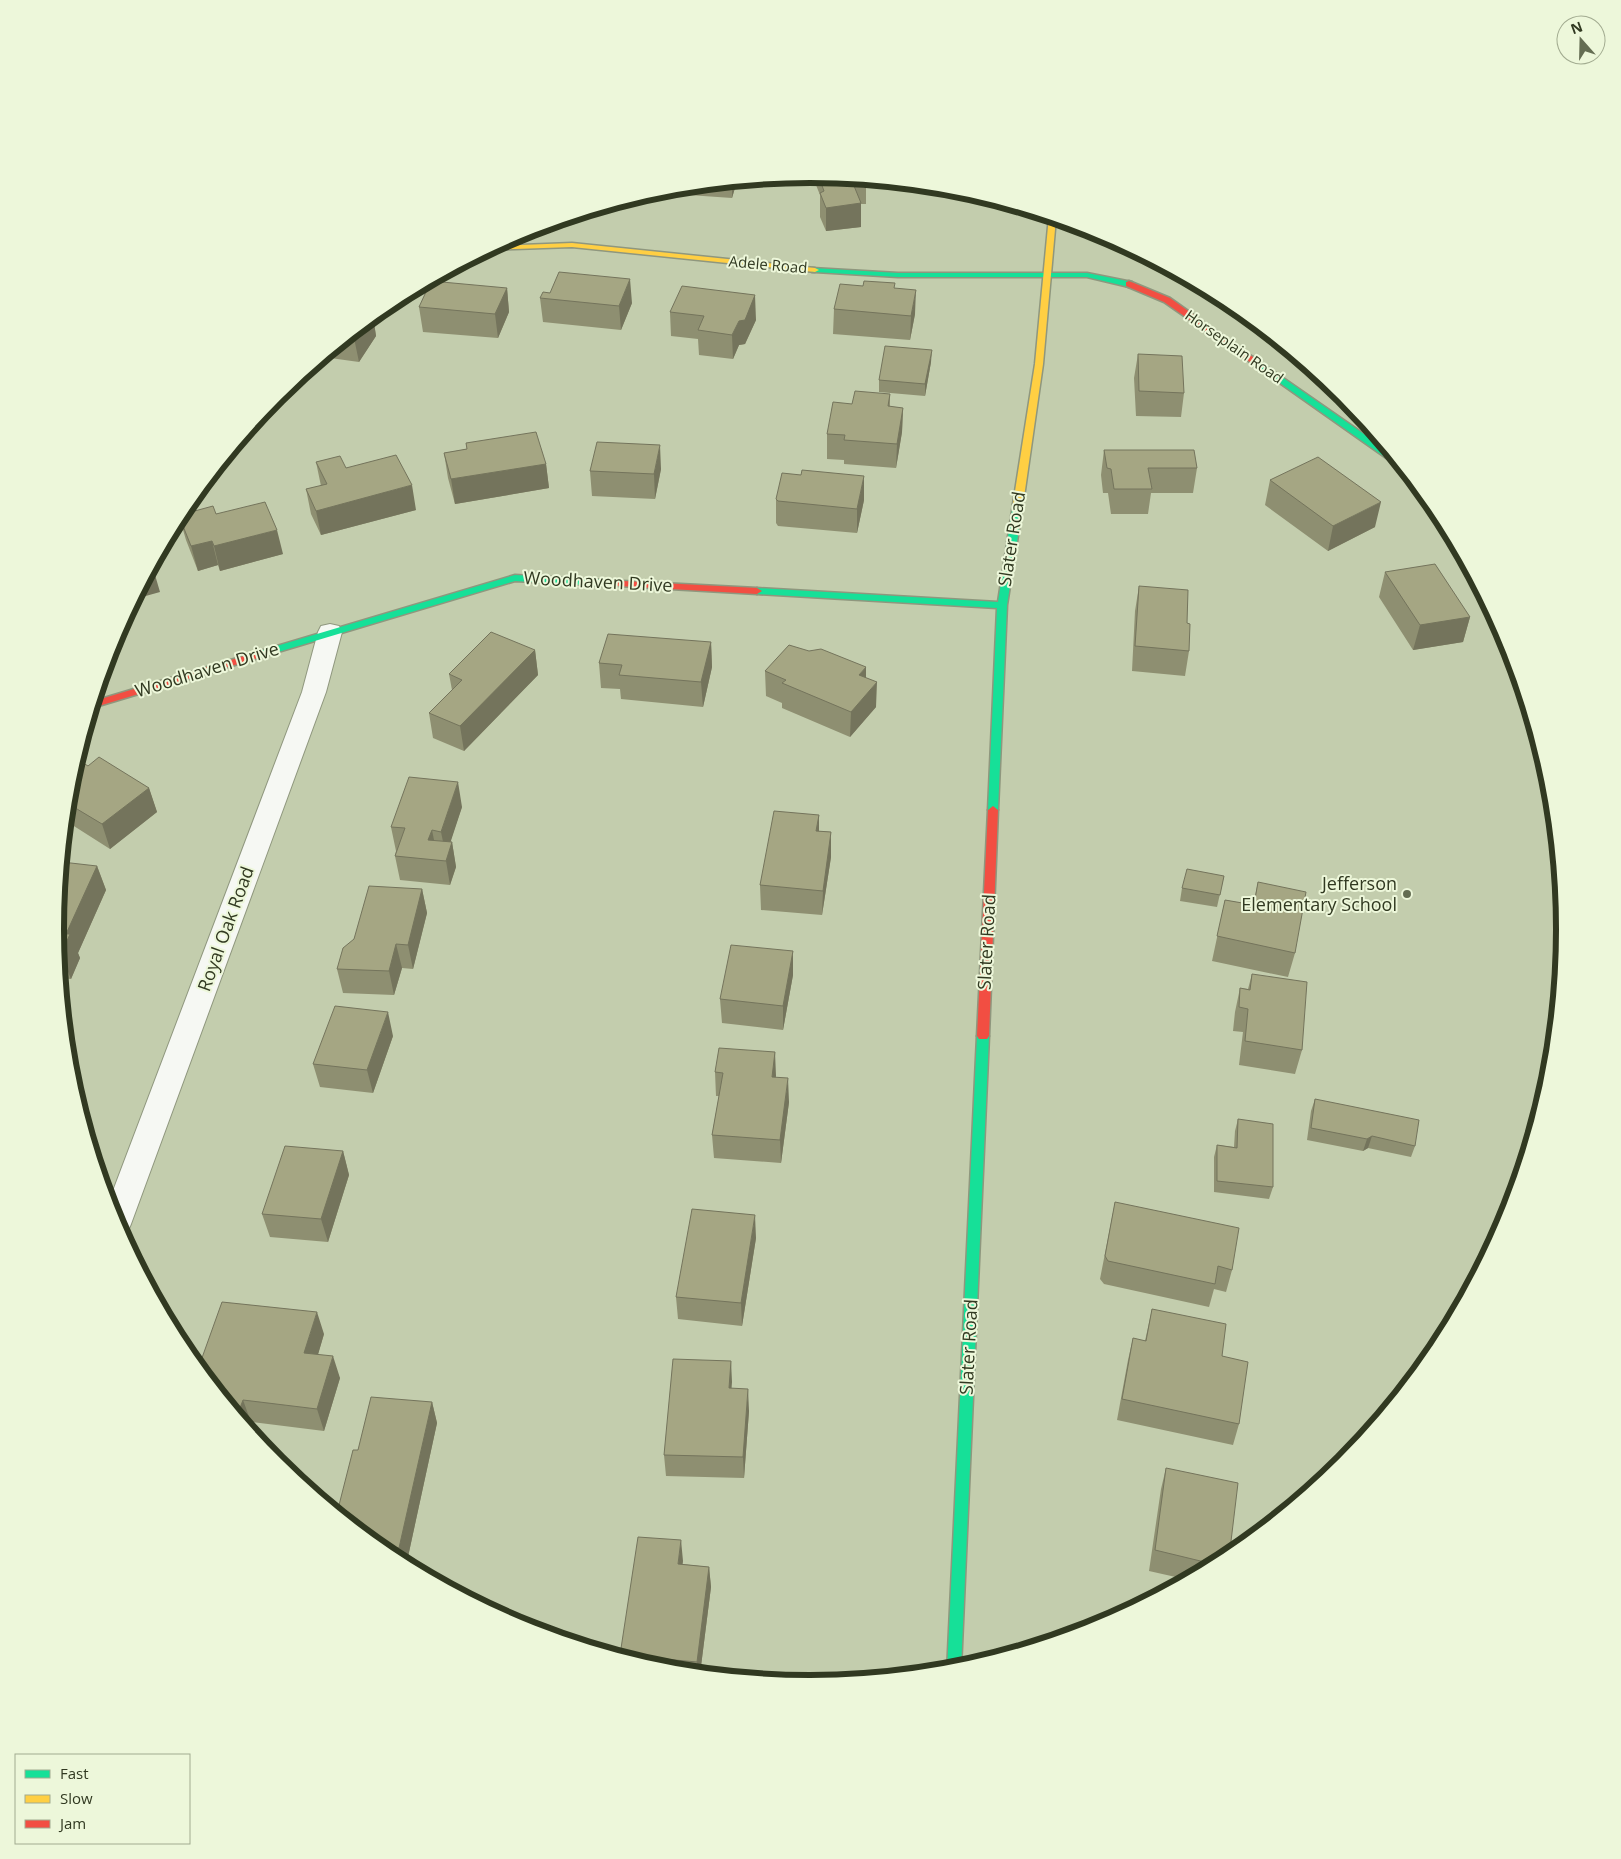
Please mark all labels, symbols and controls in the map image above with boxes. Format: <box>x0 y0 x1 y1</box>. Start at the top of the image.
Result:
north arrow <box>1556 15 1606 65</box>
text: N <box>1568 16 1585 38</box>
street label: Adele Road <box>728 251 808 277</box>
street label: Horseplain Road <box>1181 305 1288 388</box>
street label: Slater Road <box>992 490 1030 588</box>
street label: Woodhaven Drive <box>523 565 673 597</box>
street label: Woodhaven Drive <box>132 636 282 702</box>
street label: Royal Oak Road <box>191 863 259 994</box>
place label: Jefferson Elementary School <box>1241 871 1397 916</box>
marker: Jefferson Elementary School <box>1401 888 1413 900</box>
street label: Slater Road <box>972 893 1000 990</box>
street label: Slater Road <box>954 1298 982 1395</box>
legend <box>15 1754 190 1844</box>
text: Fast <box>60 1763 89 1783</box>
text: Slow <box>60 1788 93 1808</box>
text: Jam <box>58 1813 86 1833</box>

